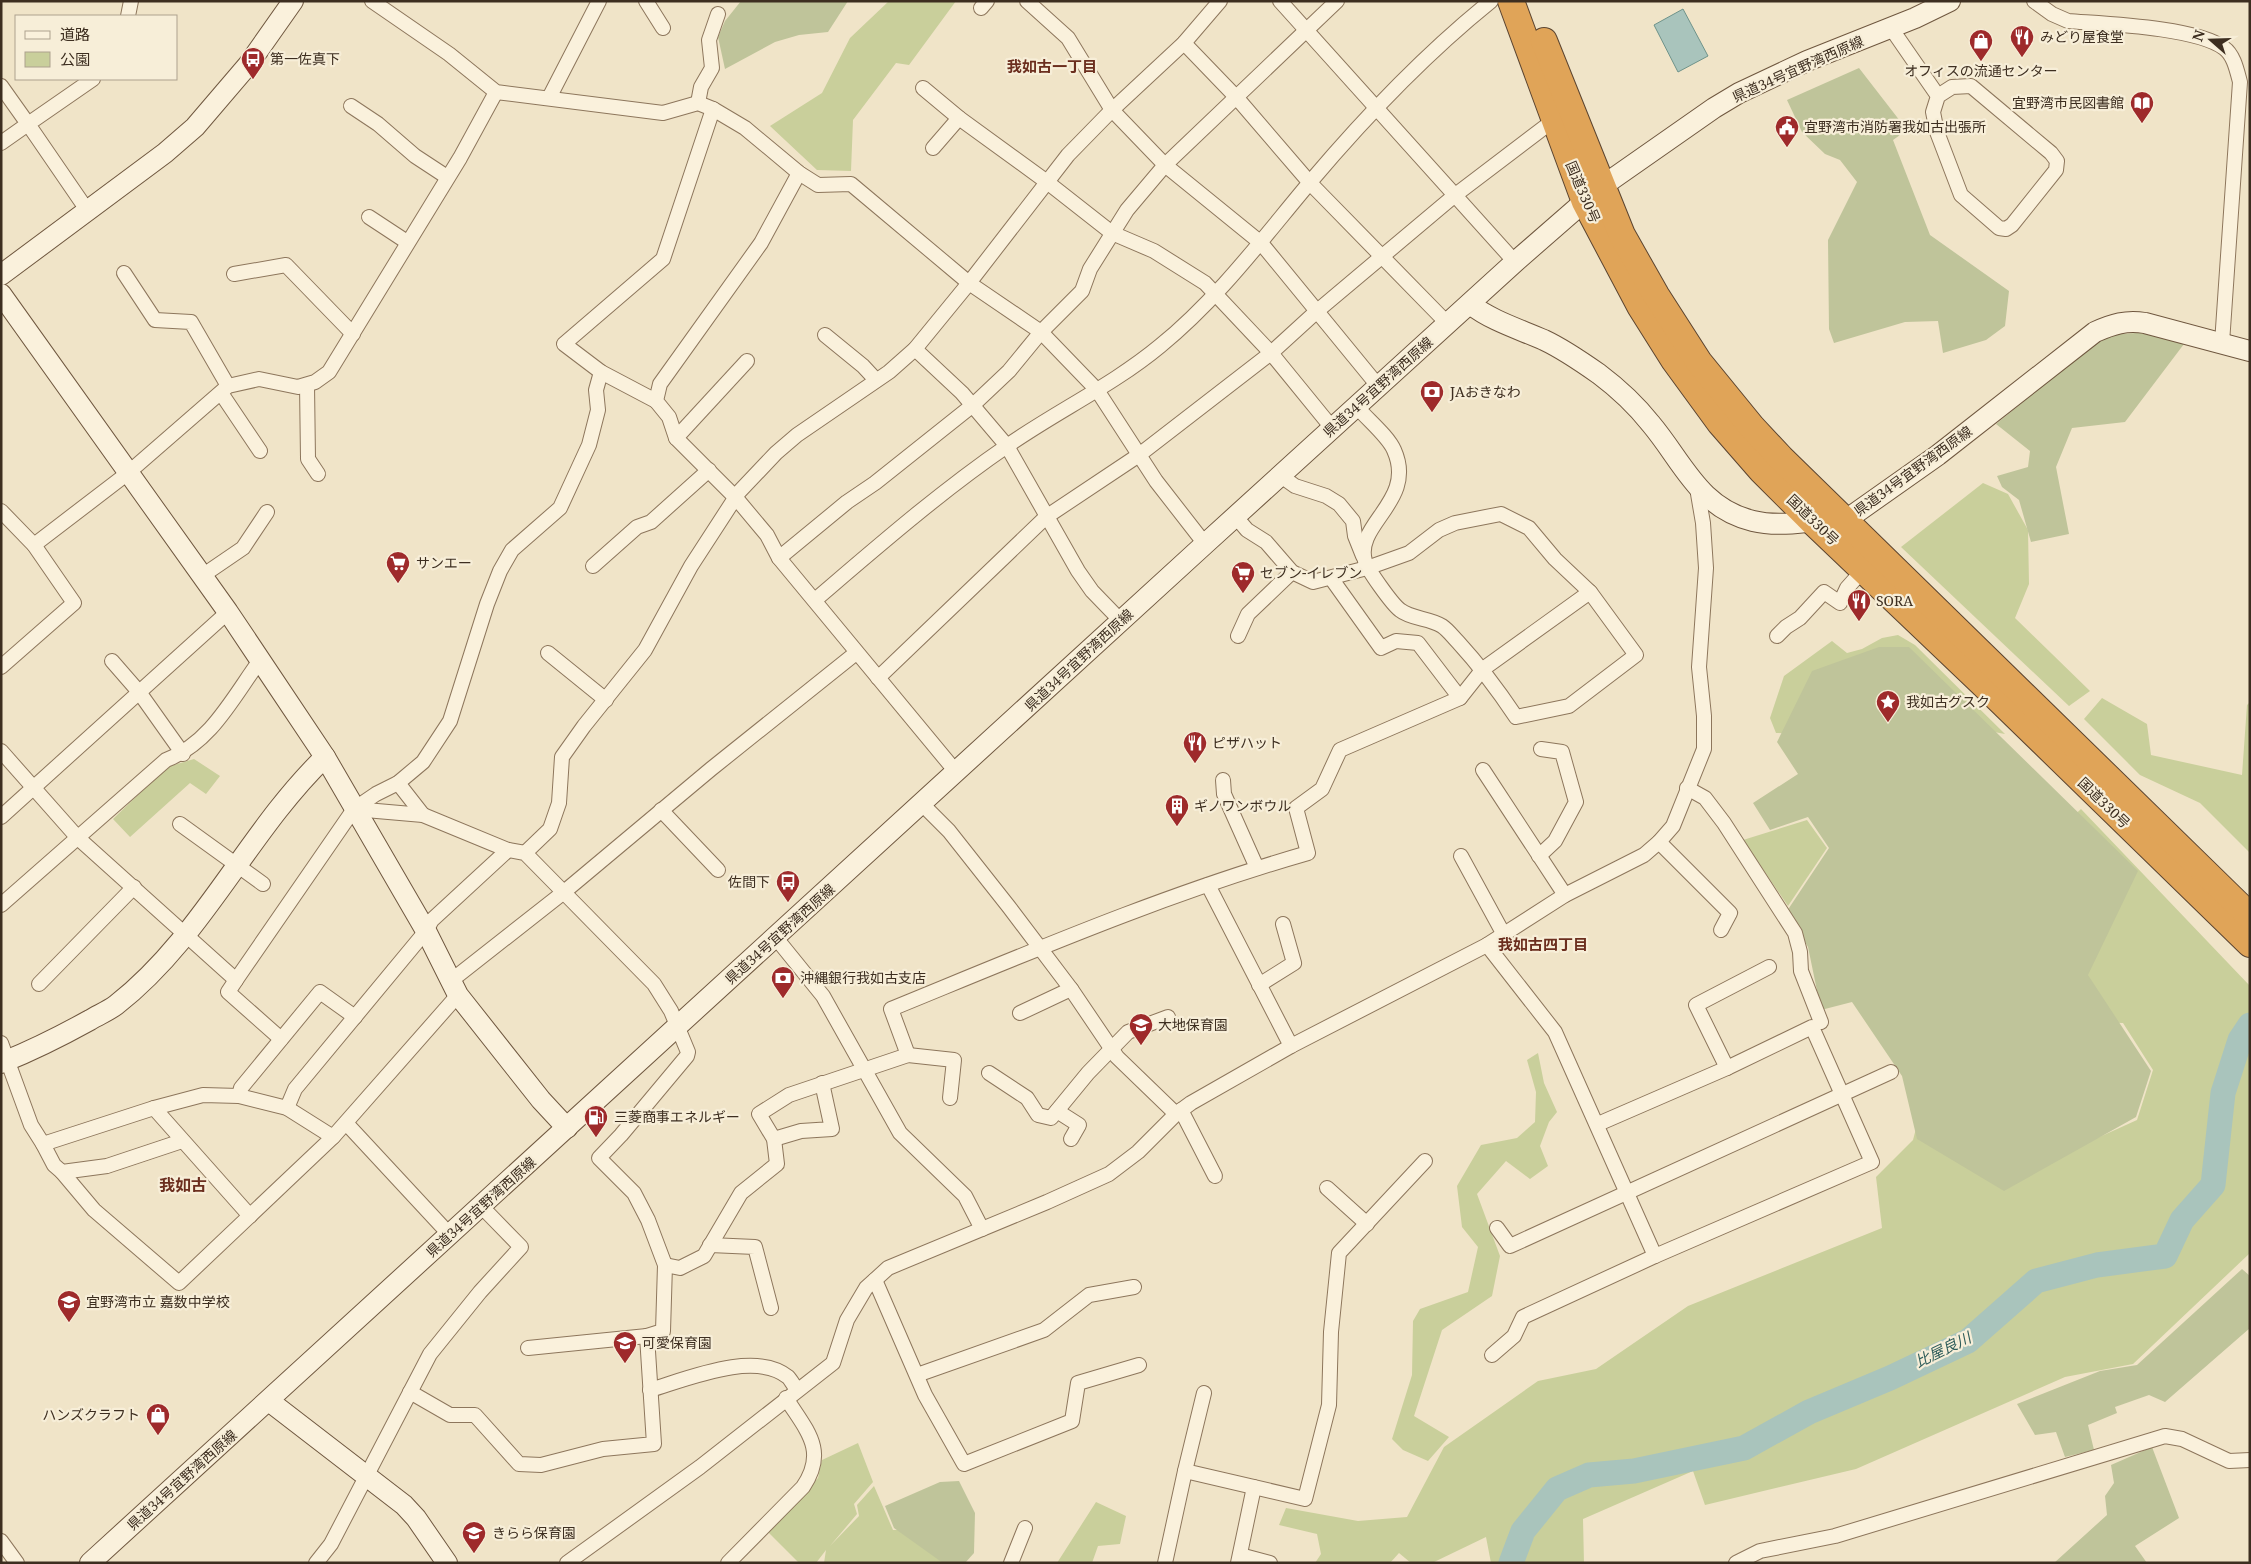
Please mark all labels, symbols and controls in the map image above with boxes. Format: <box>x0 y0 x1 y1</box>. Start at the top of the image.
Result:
legend <box>15 15 178 80</box>
north arrow <box>2186 15 2236 65</box>
text: 道路 <box>60 24 90 44</box>
restaurant icon: みどり屋食堂 <box>2009 24 2035 58</box>
place label: みどり屋食堂 <box>2040 27 2124 46</box>
text: N <box>2187 27 2209 44</box>
shop icon: オフィスの流通センター <box>1968 28 1994 62</box>
street label: 県道34号宜野湾西原線 <box>1729 31 1866 106</box>
bus stop icon: 第一佐真下 <box>240 46 266 80</box>
text: 公園 <box>60 49 90 69</box>
place label: 第一佐真下 <box>270 49 340 68</box>
district label: 我如古一丁目 <box>1007 56 1097 76</box>
place label: オフィスの流通センター <box>1904 61 2058 80</box>
library icon: 宜野湾市民図書館 <box>2129 90 2155 124</box>
place label: 宜野湾市民図書館 <box>2012 93 2124 112</box>
public building icon: 宜野湾市消防署我如古出張所 <box>1774 114 1800 148</box>
place label: 宜野湾市消防署我如古出張所 <box>1804 117 1986 136</box>
street label: 国道330号 <box>1562 158 1605 226</box>
street label: 県道34号宜野湾西原線 <box>1319 332 1437 441</box>
bank icon: JAおきなわ <box>1419 379 1445 413</box>
place label: JAおきなわ <box>1449 382 1521 401</box>
street label: 県道34号宜野湾西原線 <box>1850 421 1976 520</box>
street label: 国道330号 <box>1783 490 1843 549</box>
supermarket icon: サンエー <box>385 550 411 584</box>
place label: サンエー <box>416 553 472 572</box>
supermarket icon: セブン-イレブン <box>1230 560 1256 594</box>
place label: セブン-イレブン <box>1260 563 1362 582</box>
restaurant icon: SORA <box>1846 588 1872 622</box>
place label: SORA <box>1876 591 1913 610</box>
street label: 県道34号宜野湾西原線 <box>1020 604 1137 715</box>
place icon: 我如古グスク <box>1875 689 1901 723</box>
place label: 我如古グスク <box>1906 692 1990 711</box>
restaurant icon: ピザハット <box>1182 730 1208 764</box>
place label: ピザハット <box>1212 733 1282 752</box>
street label: 国道330号 <box>2074 773 2134 832</box>
building icon: ギノワンボウル <box>1164 793 1190 827</box>
place label: ギノワンボウル <box>1194 796 1291 815</box>
bus stop icon: 佐間下 <box>775 869 801 903</box>
place label: 佐間下 <box>728 872 770 891</box>
street label: 県道34号宜野湾西原線 <box>721 879 839 988</box>
district label: 我如古四丁目 <box>1498 934 1588 954</box>
bank icon: 沖縄銀行我如古支店 <box>770 965 796 999</box>
place label: 沖縄銀行我如古支店 <box>800 968 926 987</box>
school or university icon: 大地保育園 <box>1128 1012 1154 1046</box>
place label: 大地保育園 <box>1158 1015 1228 1034</box>
fuel station icon: 三菱商事エネルギー <box>583 1104 609 1138</box>
place label: 三菱商事エネルギー <box>614 1107 740 1126</box>
street label: 県道34号宜野湾西原線 <box>422 1152 540 1261</box>
district label: 我如古 <box>159 1174 207 1196</box>
school or university icon: 宜野湾市立 嘉数中学校 <box>56 1289 82 1323</box>
place label: 宜野湾市立 嘉数中学校 <box>86 1292 230 1311</box>
water label: 比屋良川 <box>1911 1326 1976 1371</box>
school or university icon: 可愛保育園 <box>612 1330 638 1364</box>
place label: 可愛保育園 <box>642 1333 712 1352</box>
shop icon: ハンズクラフト <box>145 1402 171 1436</box>
place label: ハンズクラフト <box>42 1405 140 1424</box>
street label: 県道34号宜野湾西原線 <box>123 1425 241 1534</box>
school or university icon: きらら保育園 <box>461 1520 487 1554</box>
place label: きらら保育園 <box>492 1523 576 1542</box>

